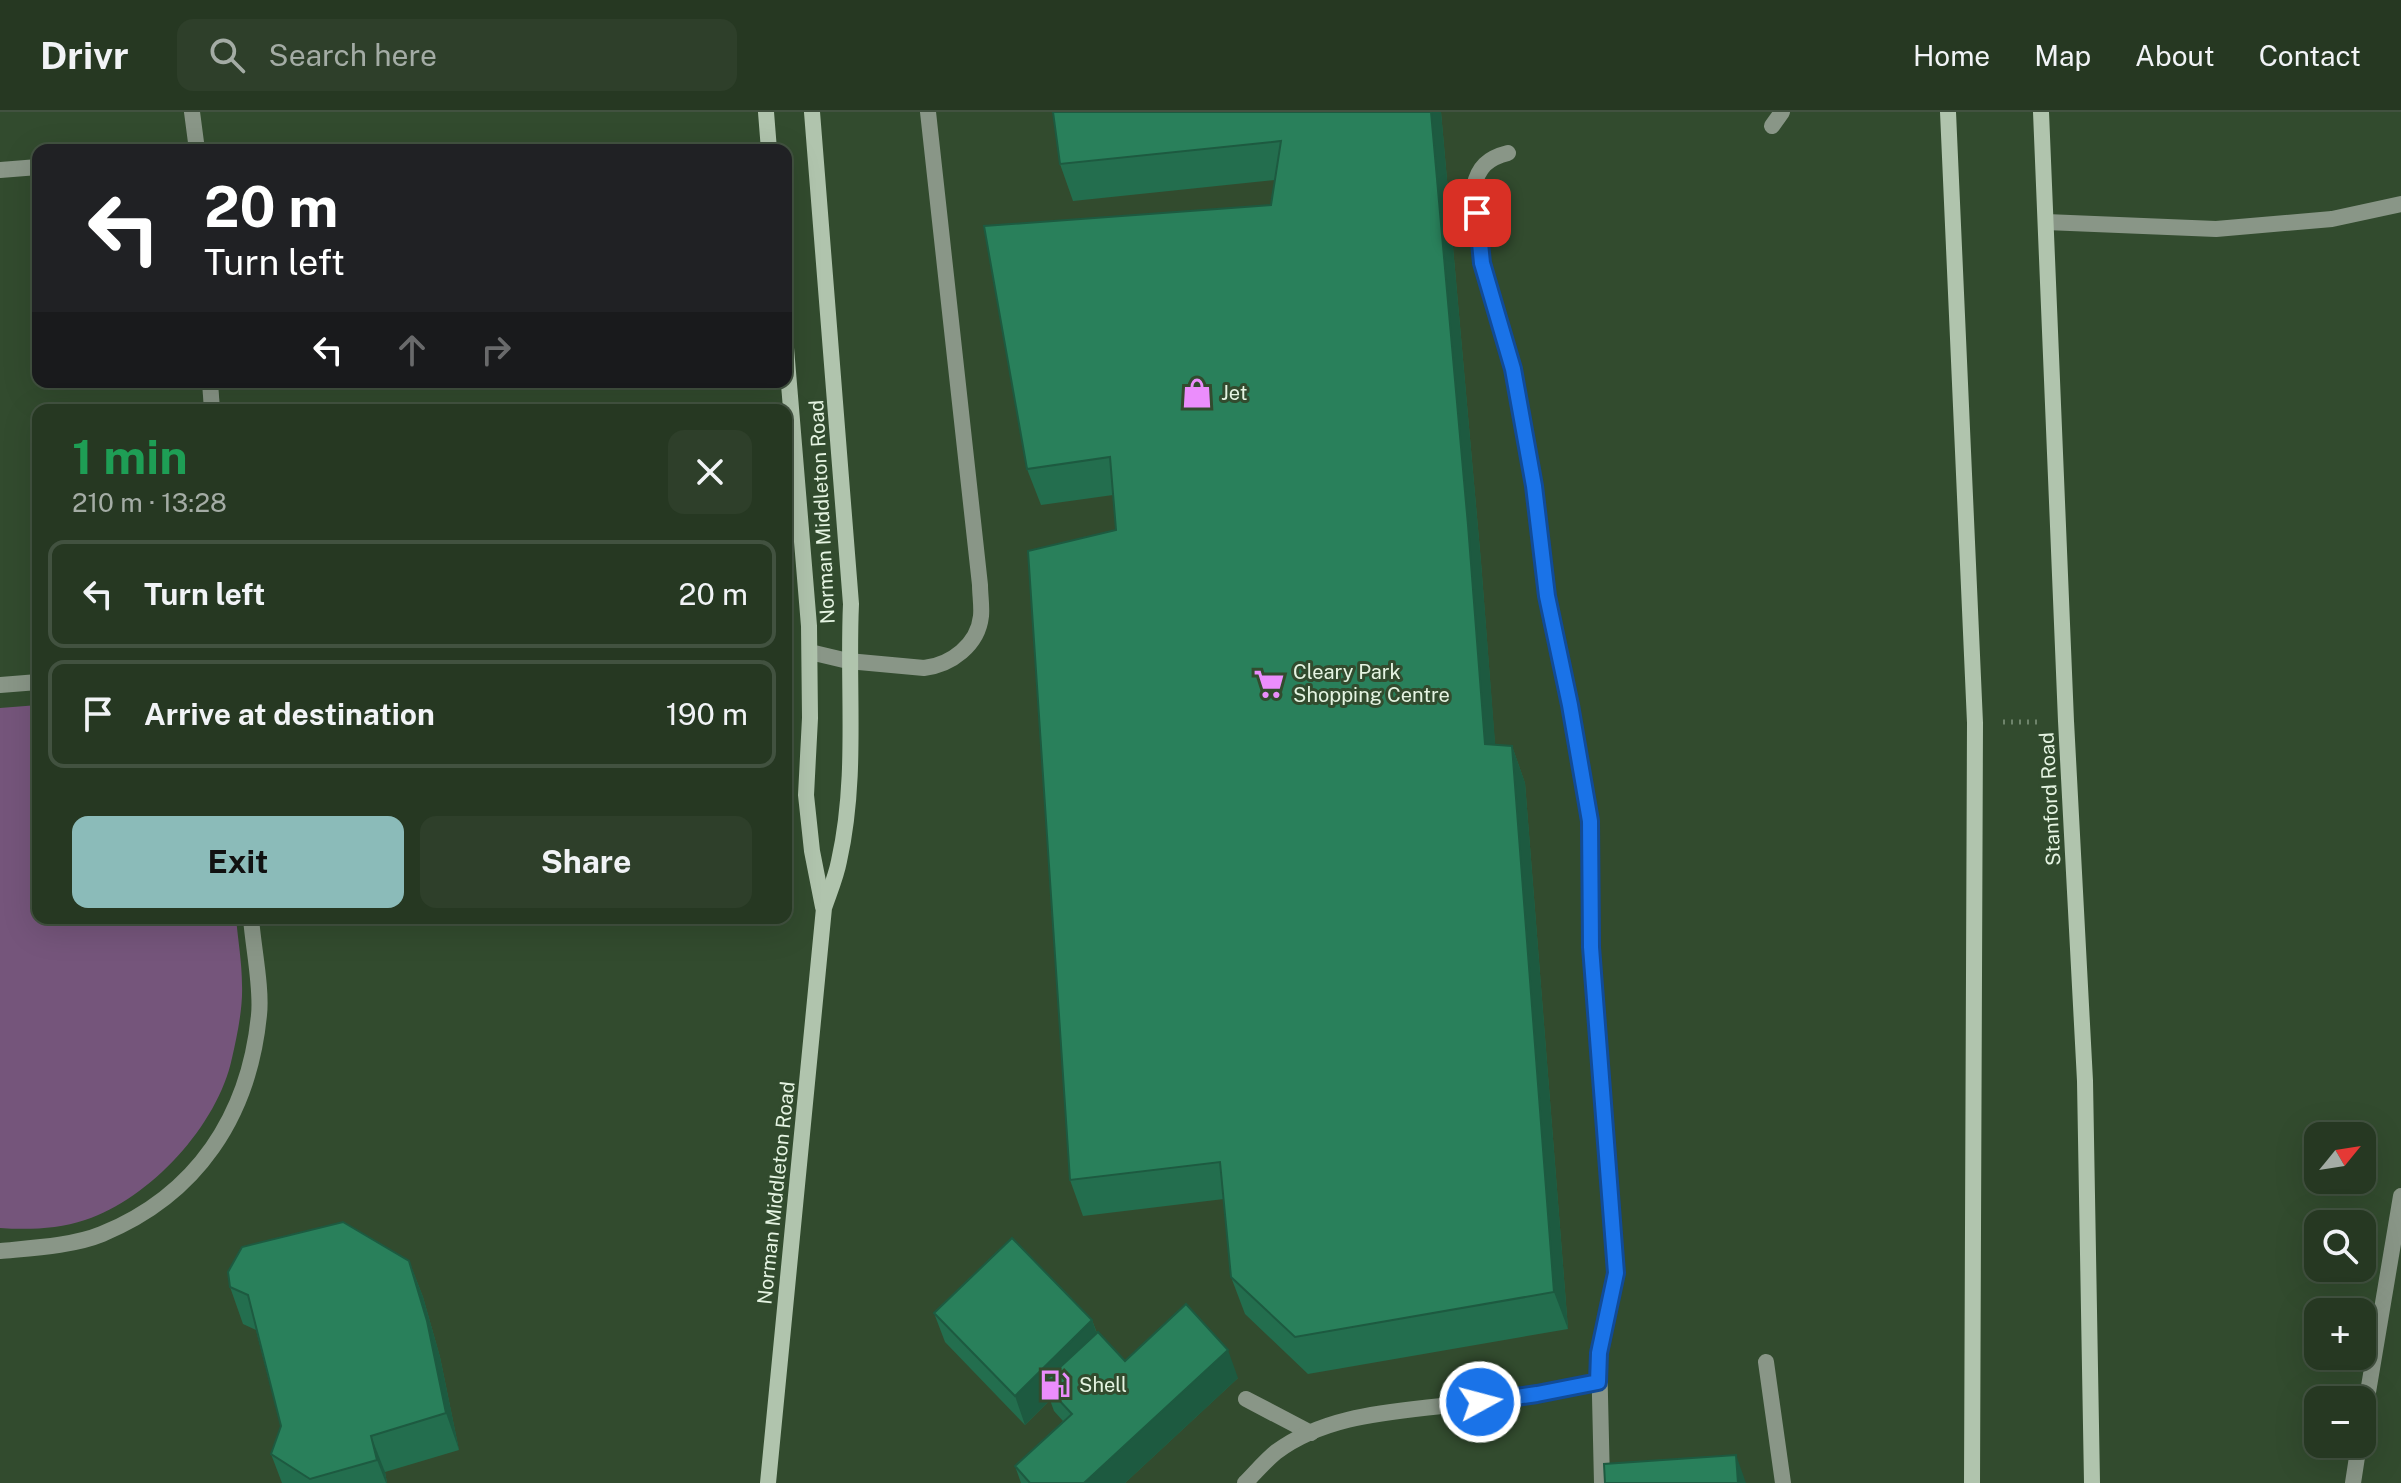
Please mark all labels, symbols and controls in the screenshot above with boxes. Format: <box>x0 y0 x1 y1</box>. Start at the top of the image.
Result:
search box <box>177 19 737 91</box>
text: Drivr <box>40 33 129 78</box>
icon: search <box>205 33 249 77</box>
text: Search here <box>269 37 437 73</box>
text: Home <box>1913 39 1990 72</box>
text: Map <box>2034 39 2091 72</box>
text: About <box>2135 39 2215 72</box>
text: Contact <box>2259 39 2361 72</box>
text: 20 m <box>204 174 338 240</box>
icon: left <box>72 176 176 280</box>
pin <box>1443 179 1511 247</box>
icon: arrive <box>1455 191 1499 235</box>
text: Turn left <box>204 241 345 283</box>
icon: left <box>306 328 350 372</box>
icon: ahead <box>390 328 434 372</box>
icon: right <box>474 328 518 372</box>
shop icon: Jet <box>1180 376 1214 410</box>
place label: Jet <box>1221 381 1247 405</box>
street label: Norman Middleton Road <box>804 399 840 625</box>
text: 1 min <box>72 428 188 485</box>
button: close <box>668 430 752 514</box>
text: 210 m · 13:28 <box>72 487 227 518</box>
icon: left <box>76 572 120 616</box>
text: Turn left <box>144 576 265 612</box>
text: 20 m <box>679 576 748 612</box>
place label: Cleary Park Shopping Centre <box>1293 660 1450 707</box>
supermarket icon: Cleary Park Shopping Centre <box>1252 667 1286 701</box>
icon: arrive <box>76 692 120 736</box>
text: Arrive at destination <box>144 696 435 732</box>
text: 190 m <box>666 696 748 732</box>
street label: Stanford Road <box>2035 732 2065 866</box>
button: Exit <box>72 816 404 908</box>
button: Share <box>420 816 752 908</box>
street label: Norman Middleton Road <box>752 1080 800 1306</box>
north arrow <box>2304 1122 2376 1194</box>
map controls <box>2304 1122 2376 1458</box>
button: search <box>2304 1210 2376 1282</box>
button: + <box>2304 1298 2376 1370</box>
position arrow <box>1438 1360 1522 1444</box>
fuel station icon: Shell <box>1038 1368 1072 1402</box>
place label: Shell <box>1079 1373 1127 1397</box>
button: − <box>2304 1386 2376 1458</box>

